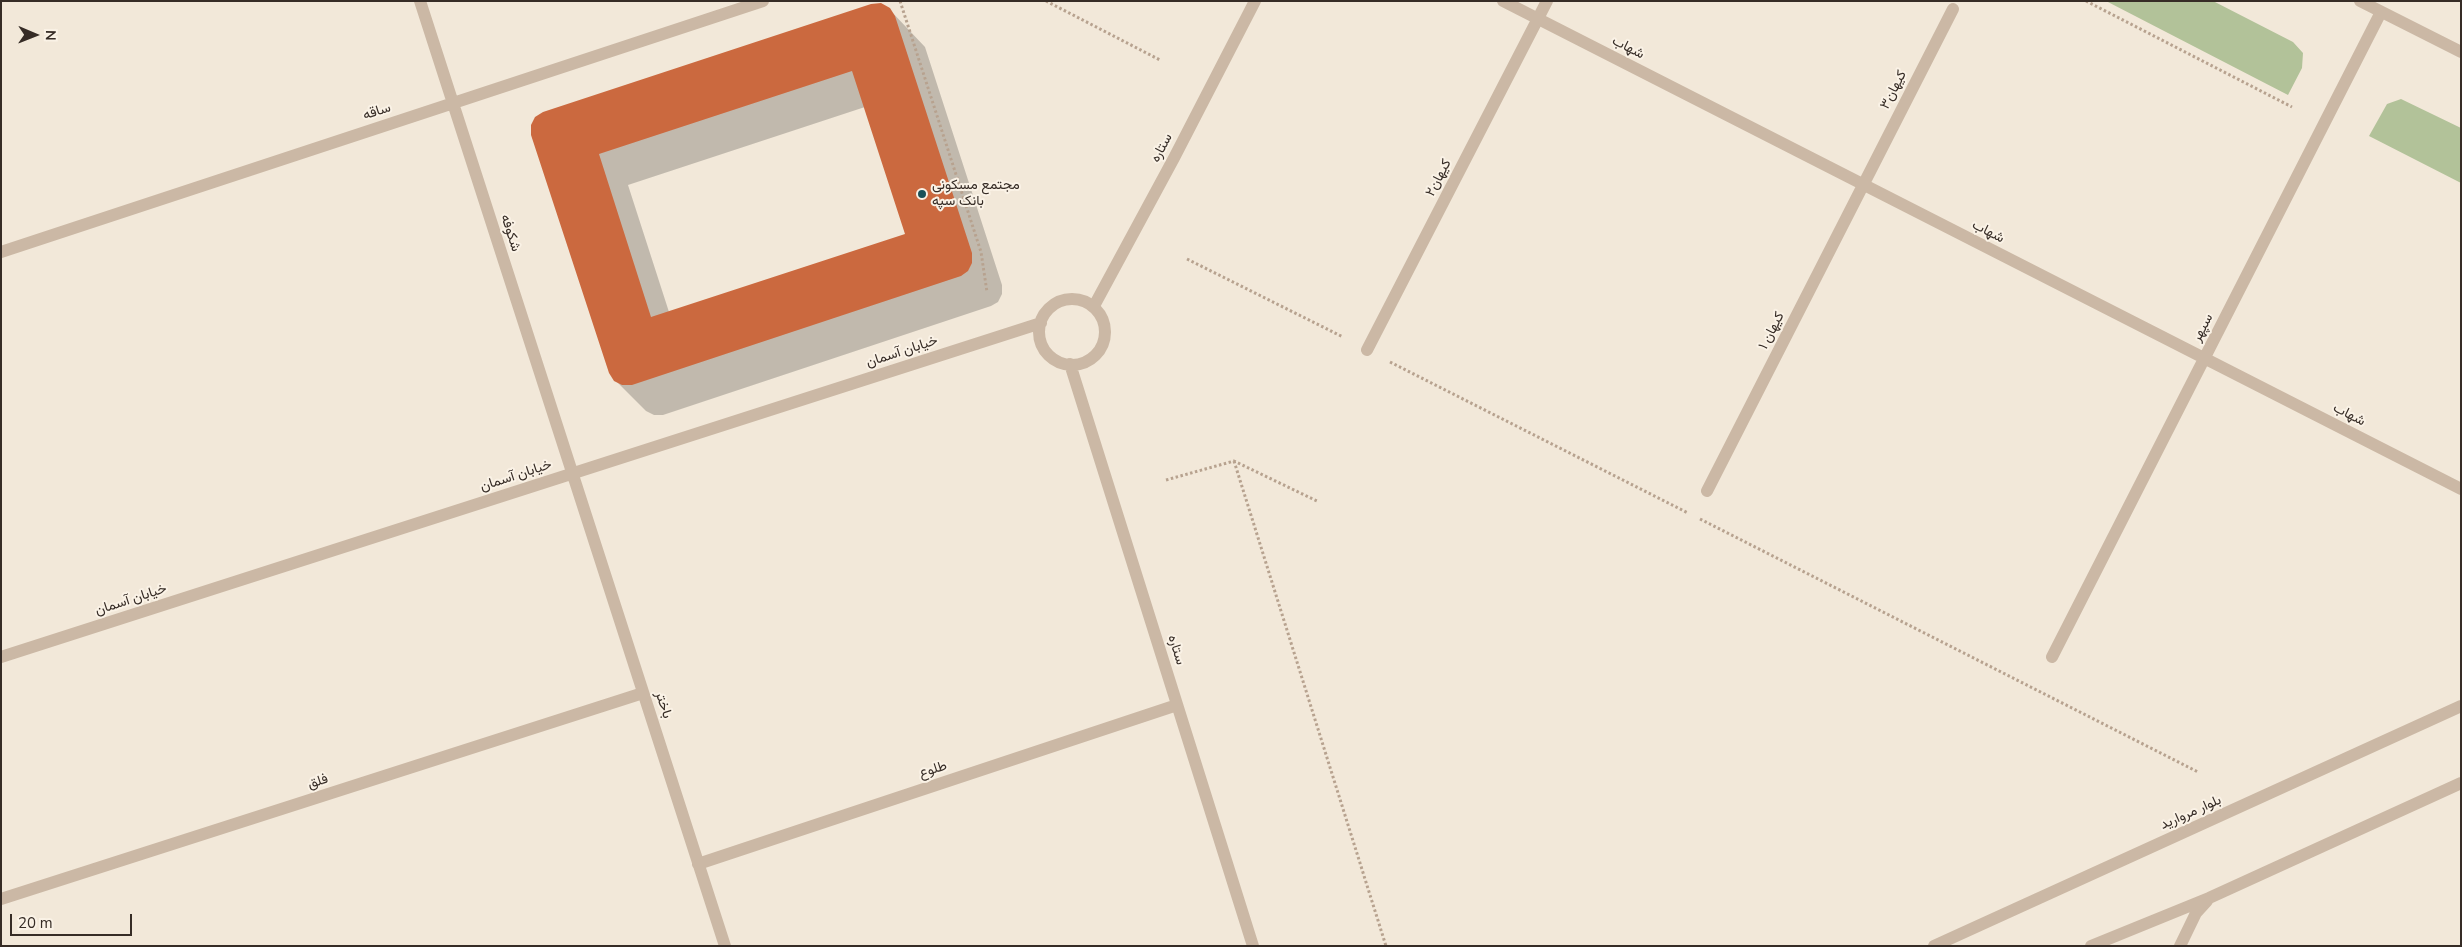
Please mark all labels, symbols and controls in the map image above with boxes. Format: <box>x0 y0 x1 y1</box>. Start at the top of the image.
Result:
north arrow <box>10 10 60 60</box>
text: N <box>41 30 60 41</box>
street label: شهاب <box>1609 33 1647 63</box>
street label: کیهان۳ <box>1877 68 1911 112</box>
street label: ساقه <box>361 100 393 124</box>
street label: ستاره <box>1147 131 1177 165</box>
street label: کیهان۲ <box>1423 157 1455 199</box>
place label: مجتمع مسکونی بانک سپه <box>932 178 1020 210</box>
marker: مجتمع مسکونی بانک سپه <box>916 188 928 200</box>
street label: شکوفه <box>496 212 524 254</box>
street label: شهاب <box>1969 217 2007 247</box>
street label: کیهان ۱ <box>1755 309 1789 353</box>
street label: سپهر <box>2189 311 2217 345</box>
street label: خیابان آسمان <box>864 333 940 371</box>
street label: شهاب <box>2330 400 2368 430</box>
street label: خیابان آسمان <box>478 457 554 495</box>
street label: خیابان آسمان <box>93 581 169 619</box>
street label: ستاره <box>1164 633 1188 667</box>
street label: باختر <box>651 689 675 721</box>
street label: طلوع <box>917 758 949 782</box>
street label: فلق <box>306 771 330 793</box>
street label: بلوار مروارید <box>2158 792 2224 834</box>
scale bar <box>12 904 135 936</box>
text: 20 m <box>18 913 53 933</box>

